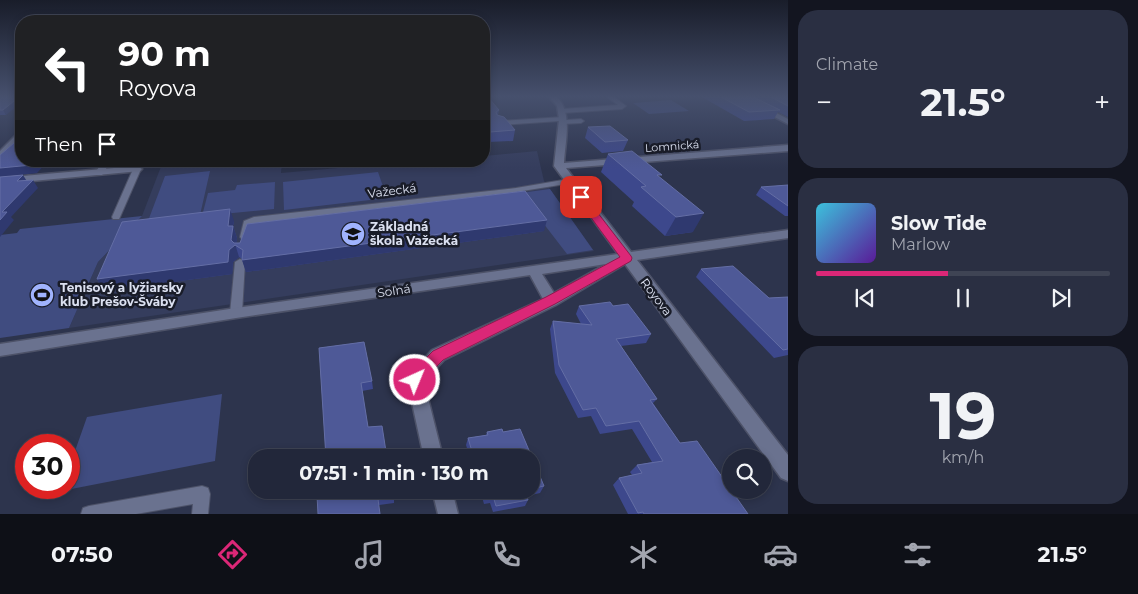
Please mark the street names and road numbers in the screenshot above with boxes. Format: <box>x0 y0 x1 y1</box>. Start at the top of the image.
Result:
street label: Lomnická <box>644 137 700 155</box>
street label: Važecká <box>367 180 417 201</box>
street label: Royova <box>637 275 675 318</box>
street label: Soľná <box>376 281 412 300</box>

